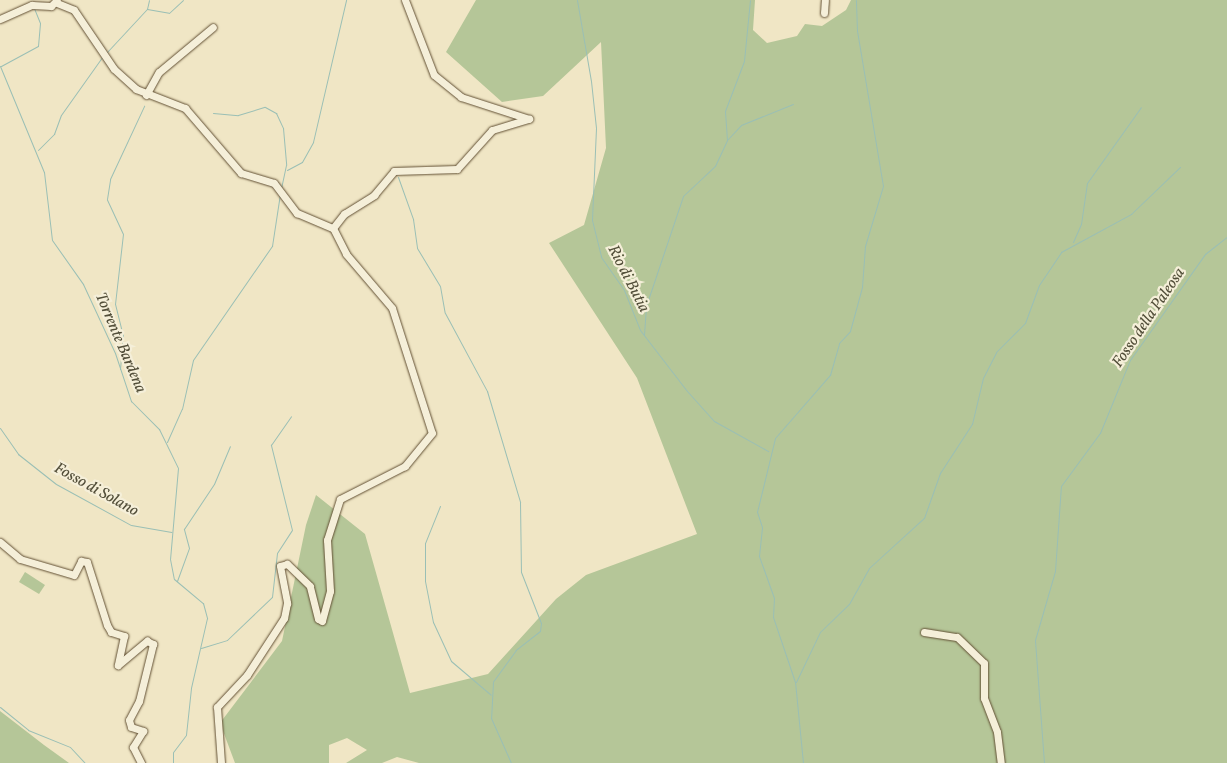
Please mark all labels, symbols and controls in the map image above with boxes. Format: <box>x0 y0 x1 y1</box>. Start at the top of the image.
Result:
water label: Rio di Butia <box>603 242 653 316</box>
water label: Fosso della Paleosa <box>1109 264 1189 372</box>
water label: Torrente Bardena <box>90 290 150 396</box>
water label: Fosso di Solano <box>50 459 142 521</box>

